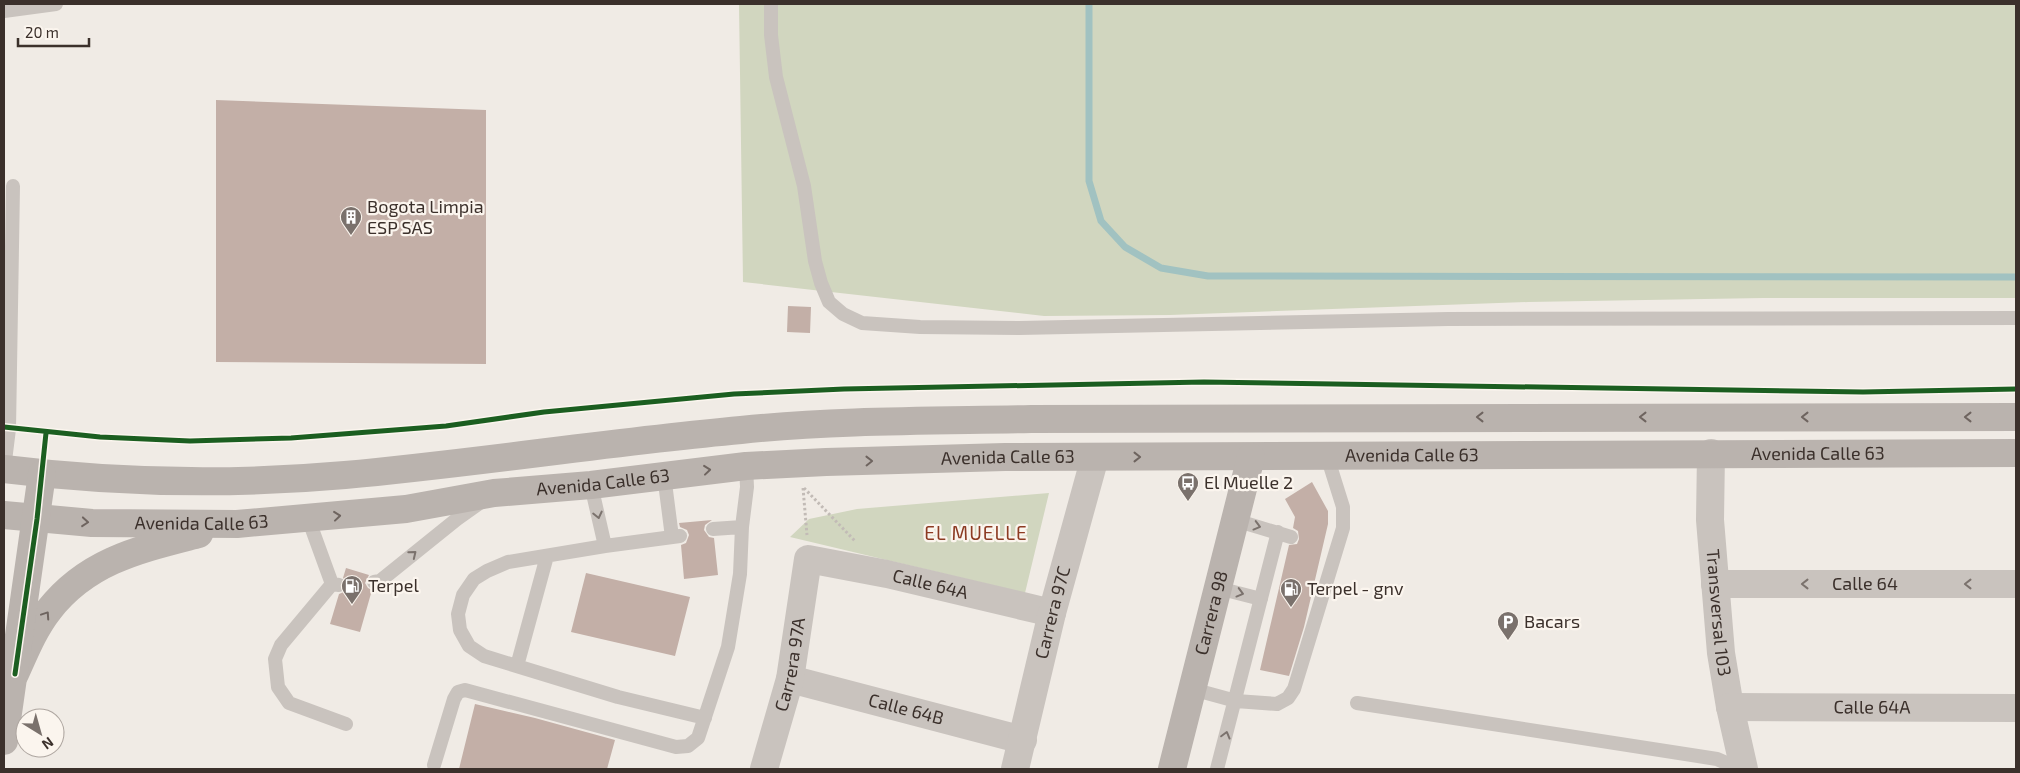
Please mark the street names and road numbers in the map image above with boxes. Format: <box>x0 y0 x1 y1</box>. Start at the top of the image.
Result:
street label: Avenida Calle 63 <box>1751 442 1885 464</box>
street label: Avenida Calle 63 <box>1345 443 1479 466</box>
street label: Avenida Calle 63 <box>941 445 1075 469</box>
street label: Avenida Calle 63 <box>535 463 671 499</box>
street label: Avenida Calle 63 <box>135 509 269 534</box>
street label: Transversal 103 <box>1702 548 1737 678</box>
street label: Carrera 97C <box>1030 563 1074 661</box>
street label: Calle 64A <box>891 564 971 603</box>
street label: Carrera 98 <box>1189 568 1232 657</box>
street label: Calle 64 <box>1832 572 1898 594</box>
street label: Carrera 97A <box>769 615 809 714</box>
street label: Calle 64B <box>866 688 946 729</box>
street label: Calle 64A <box>1833 695 1911 718</box>

